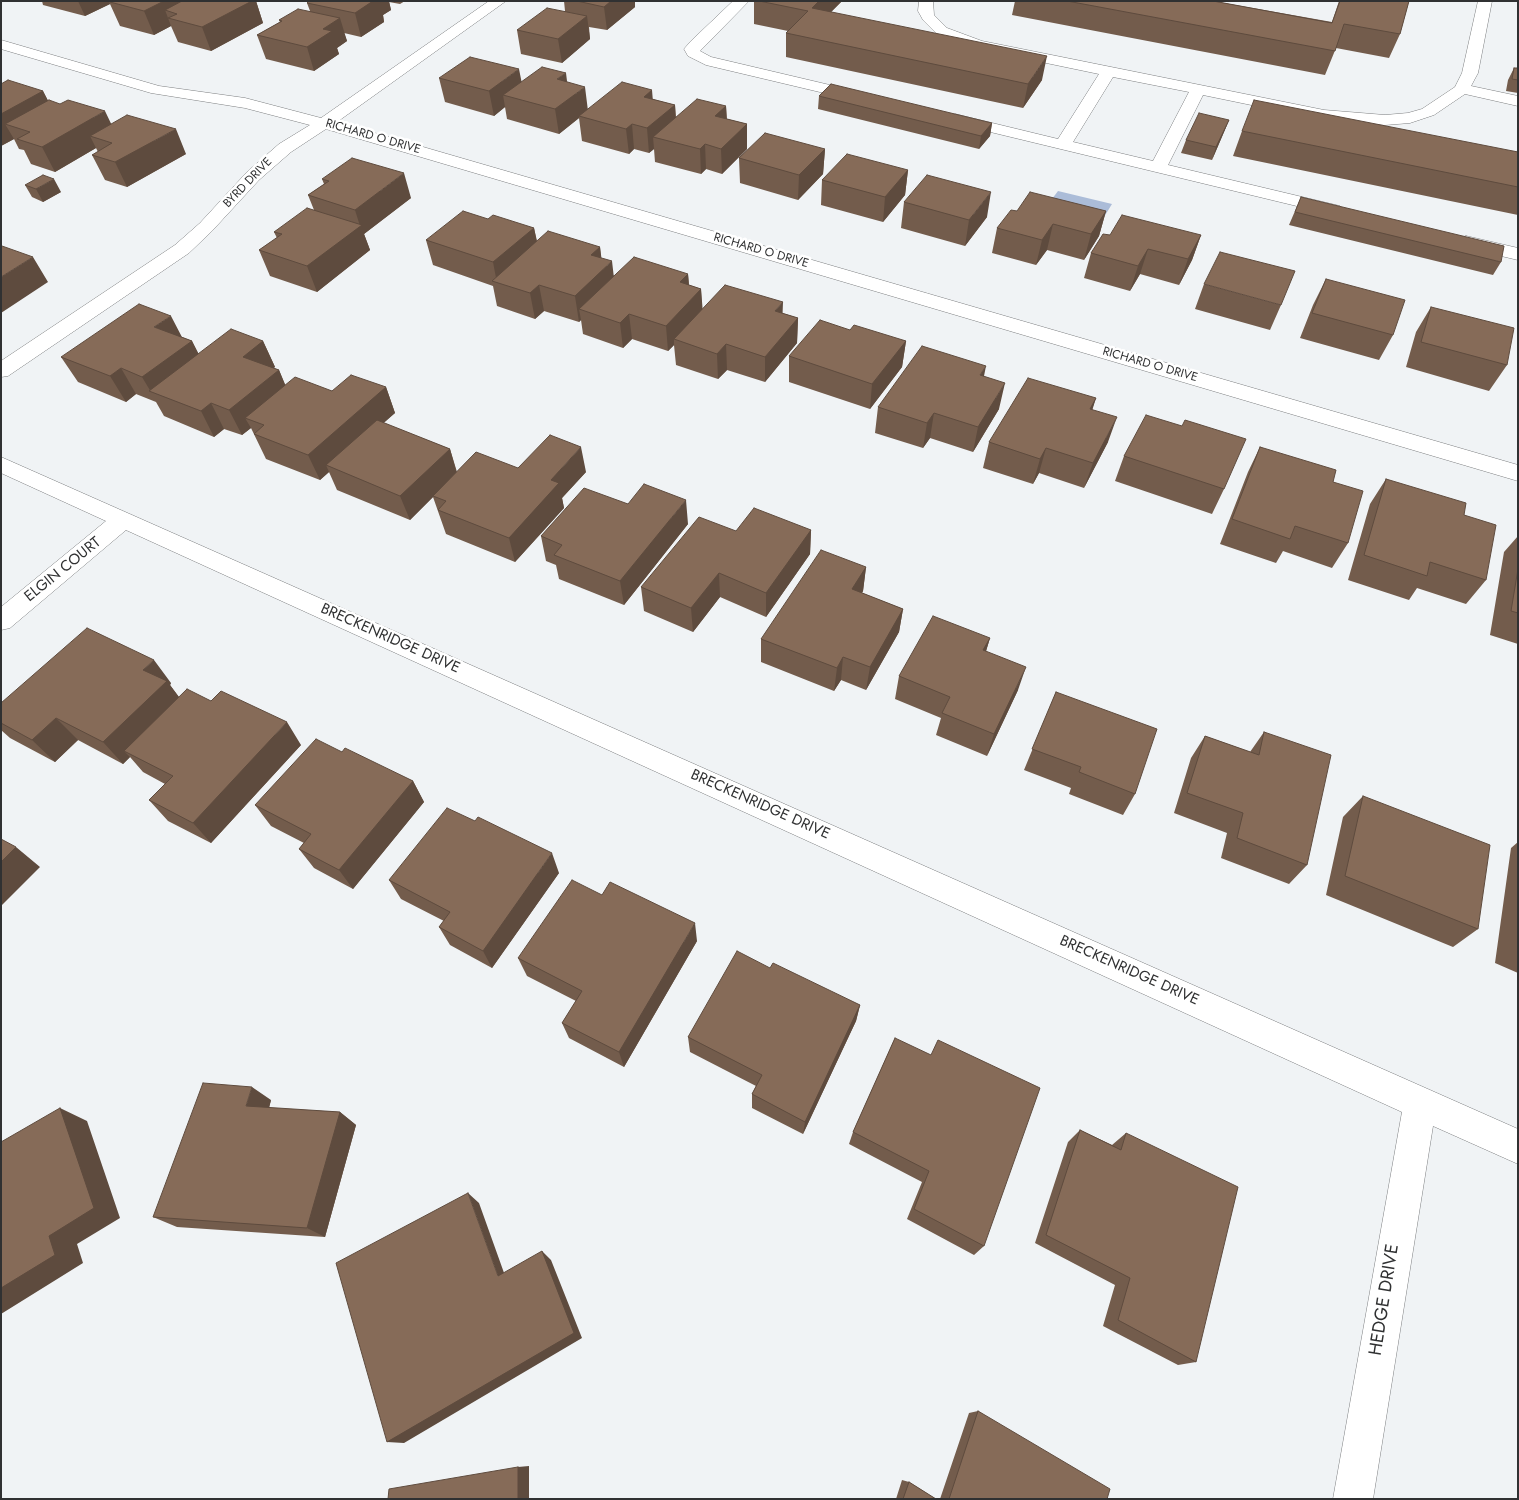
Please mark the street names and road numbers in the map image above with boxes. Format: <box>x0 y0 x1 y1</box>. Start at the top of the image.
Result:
street label: RICHARD O DRIVE <box>324 117 422 157</box>
street label: BYRD DRIVE <box>221 155 275 211</box>
street label: RICHARD O DRIVE <box>712 231 810 271</box>
street label: RICHARD O DRIVE <box>1101 345 1199 385</box>
street label: ELGIN COURT <box>21 534 105 606</box>
street label: BRECKENRIDGE DRIVE <box>317 600 463 678</box>
street label: BRECKENRIDGE DRIVE <box>687 766 833 844</box>
street label: BRECKENRIDGE DRIVE <box>1056 932 1202 1010</box>
street label: HEDGE DRIVE <box>1366 1243 1404 1357</box>

